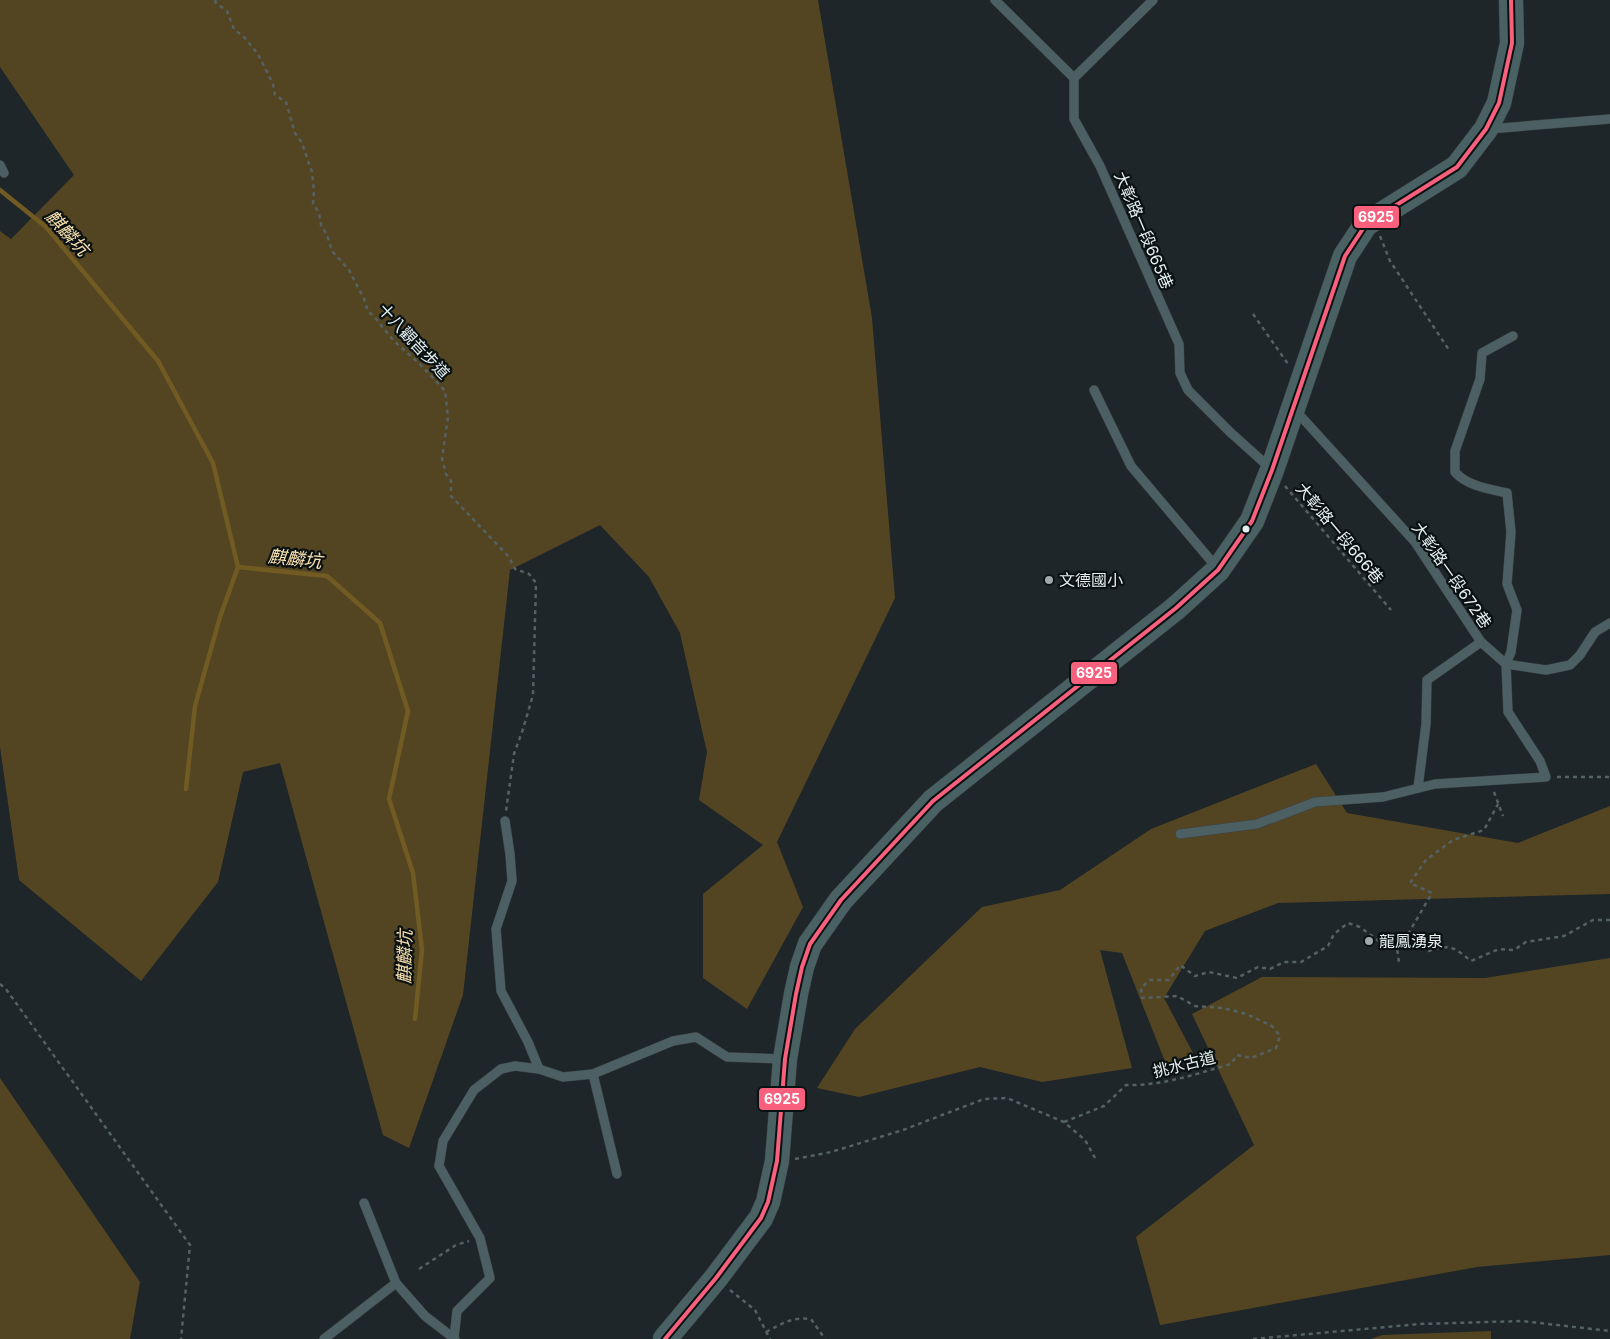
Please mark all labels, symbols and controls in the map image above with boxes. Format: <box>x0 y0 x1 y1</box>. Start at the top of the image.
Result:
street label: 大彰路一段665巷 <box>1110 168 1178 292</box>
line badge: 6925 <box>1353 205 1400 229</box>
water label: 麒麟坑 <box>41 206 96 262</box>
text: 6925 <box>1358 208 1394 225</box>
street label: 十八觀音步道 <box>374 299 454 383</box>
street label: 大彰路一段666巷 <box>1292 478 1388 588</box>
street label: 大彰路一段672巷 <box>1408 518 1496 632</box>
unlabelled marker <box>1241 524 1251 534</box>
water label: 麒麟坑 <box>267 545 326 572</box>
place label: 文德國小 <box>1059 570 1123 590</box>
marker: 文德國小 <box>1043 574 1055 586</box>
line badge: 6925 <box>1070 661 1118 685</box>
text: 6925 <box>1076 664 1112 681</box>
water label: 麒麟坑 <box>394 927 416 984</box>
place label: 龍鳳湧泉 <box>1379 931 1443 951</box>
marker: 龍鳳湧泉 <box>1363 935 1375 947</box>
street label: 挑水古道 <box>1151 1047 1217 1081</box>
line badge: 6925 <box>758 1087 806 1111</box>
text: 6925 <box>764 1090 800 1107</box>

